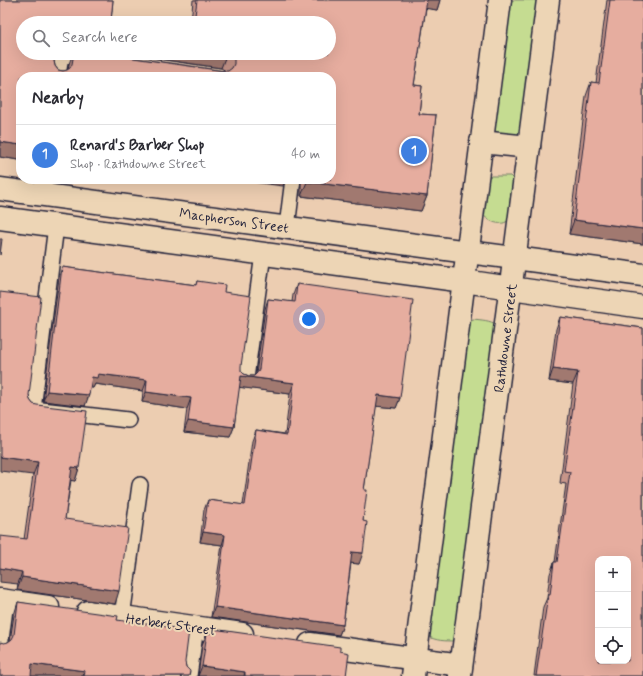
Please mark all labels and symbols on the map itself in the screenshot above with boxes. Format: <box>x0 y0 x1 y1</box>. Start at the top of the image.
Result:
pin: 1 <box>401 136 427 166</box>
street label: Macpherson Street <box>178 204 290 238</box>
street label: Rathdowne Street <box>490 282 522 394</box>
your location <box>299 309 319 329</box>
street label: Herbert Street <box>125 610 217 640</box>

